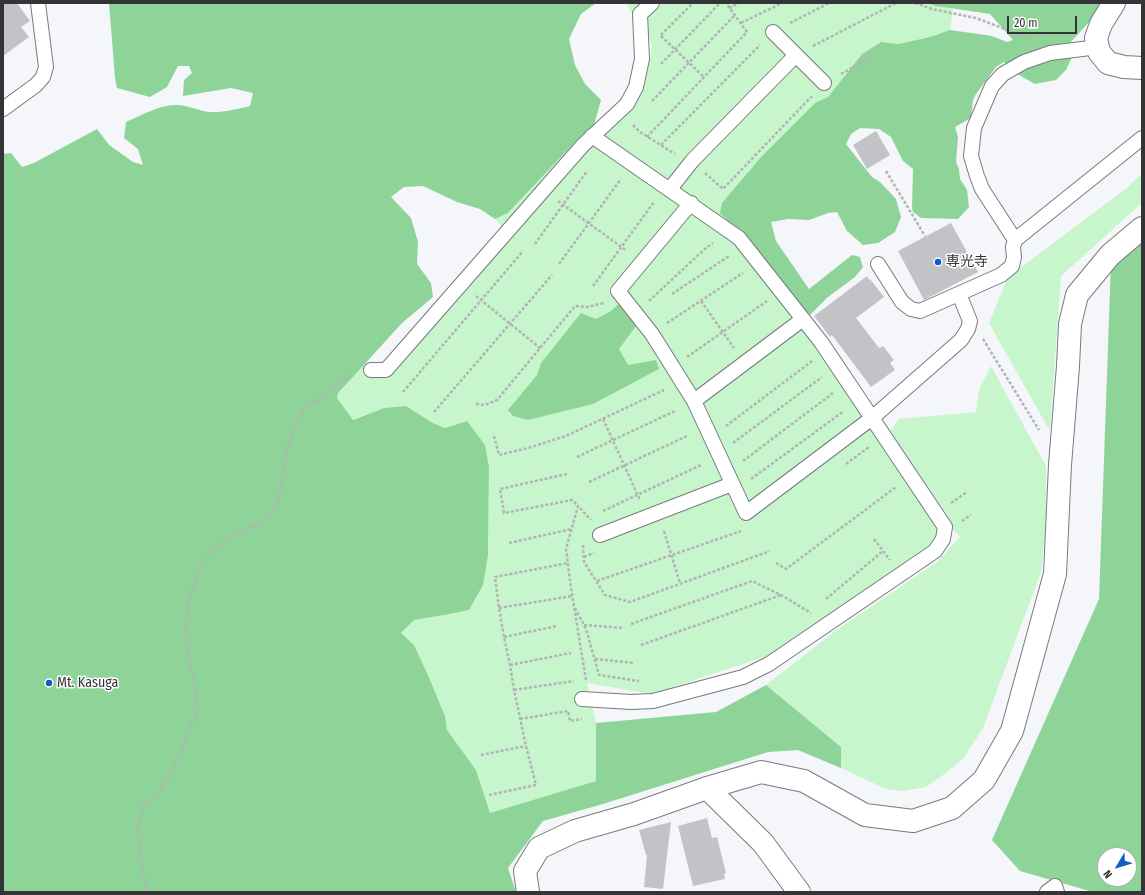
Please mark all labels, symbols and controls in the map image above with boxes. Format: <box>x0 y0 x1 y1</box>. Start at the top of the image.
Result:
scale bar <box>1009 8 1079 34</box>
text: 20 m <box>1014 16 1038 30</box>
place label: 専光寺 <box>946 254 988 270</box>
marker: 専光寺 <box>933 257 943 267</box>
place label: Mt. Kasuga <box>57 675 118 691</box>
marker: Mt. Kasuga <box>44 678 54 688</box>
north arrow <box>1097 847 1137 887</box>
text: N <box>1101 867 1115 881</box>

